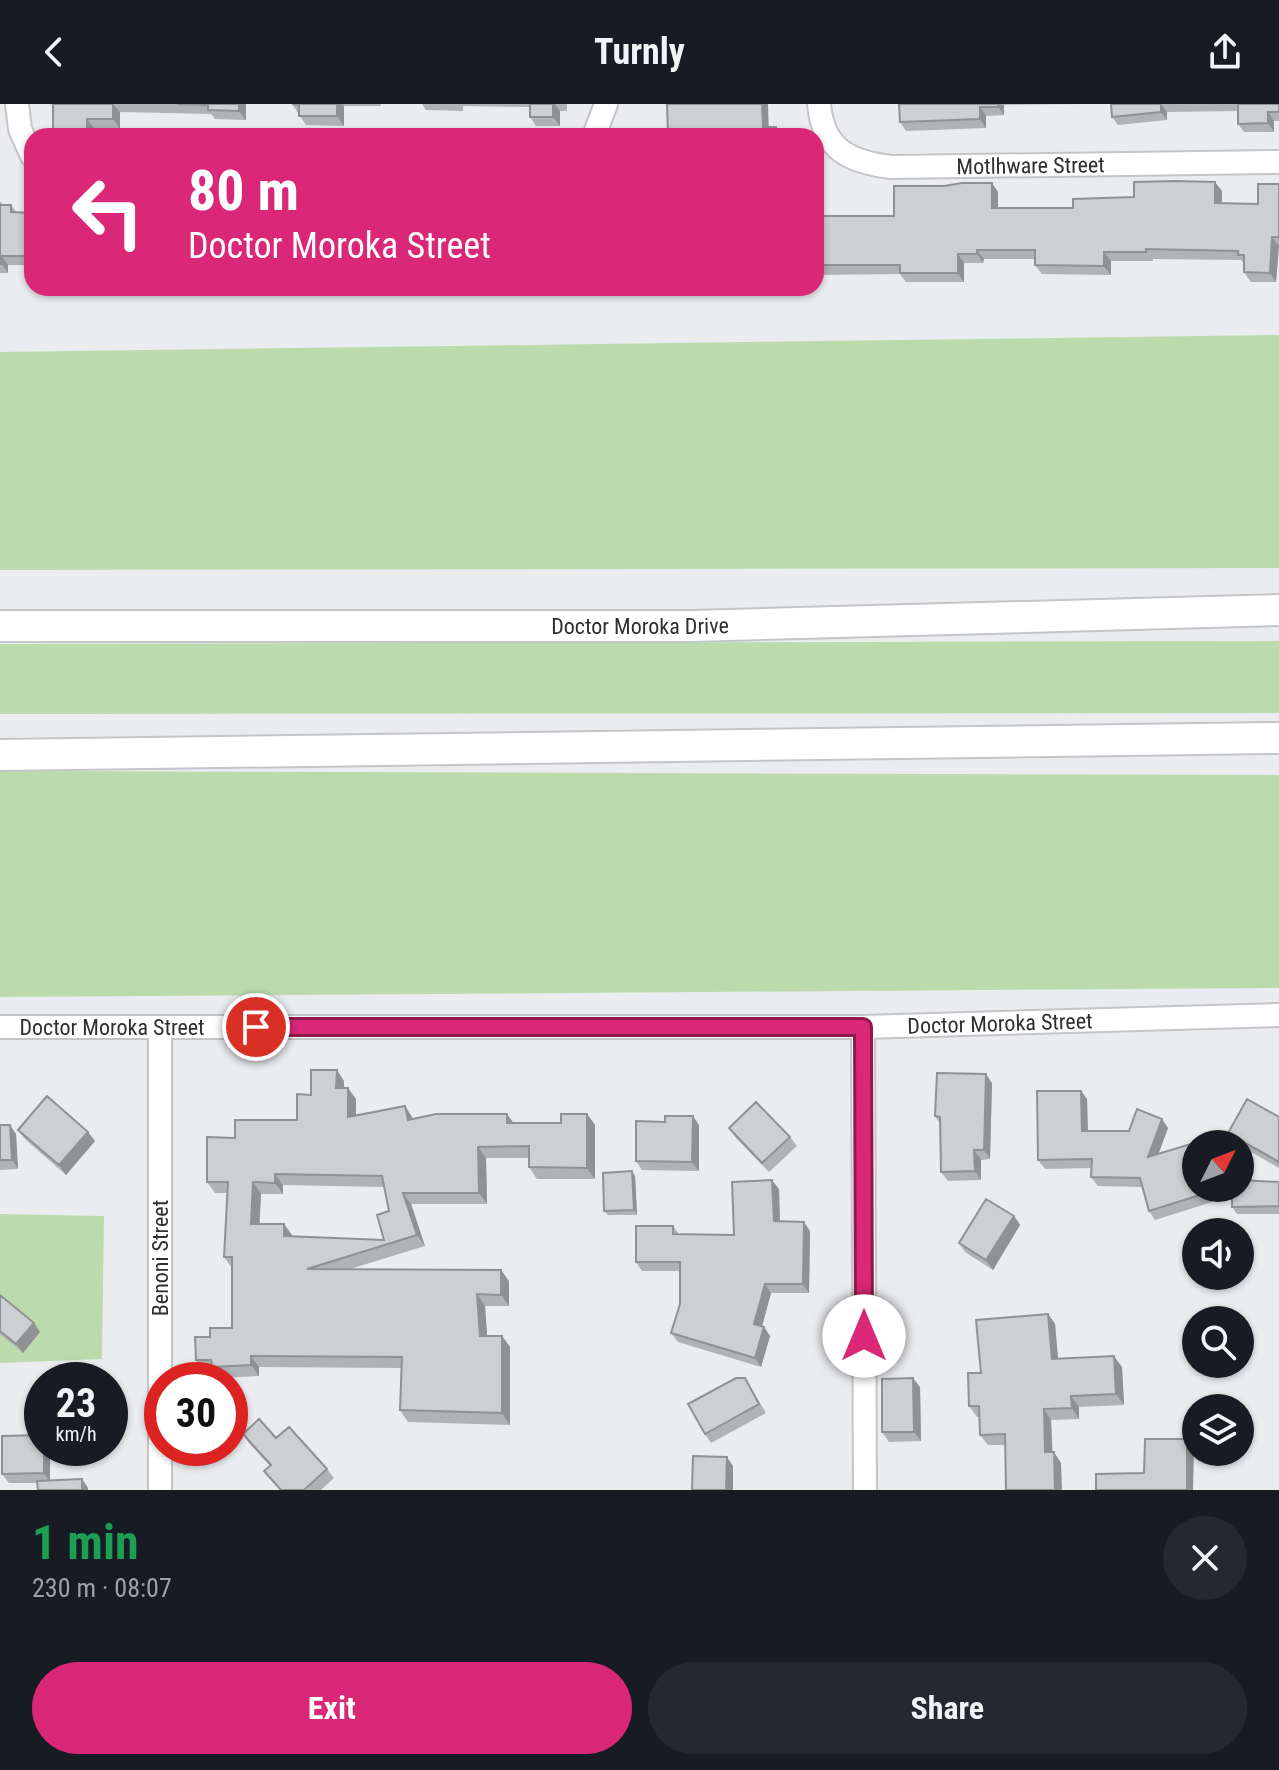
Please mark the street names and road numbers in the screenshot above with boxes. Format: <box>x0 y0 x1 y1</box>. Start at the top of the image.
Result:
street label: Motlhware Street <box>956 152 1105 179</box>
street label: Doctor Moroka Drive <box>551 613 729 639</box>
street label: Doctor Moroka Street <box>907 1008 1093 1039</box>
street label: Doctor Moroka Street <box>19 1015 205 1040</box>
street label: Benoni Street <box>148 1200 173 1316</box>

